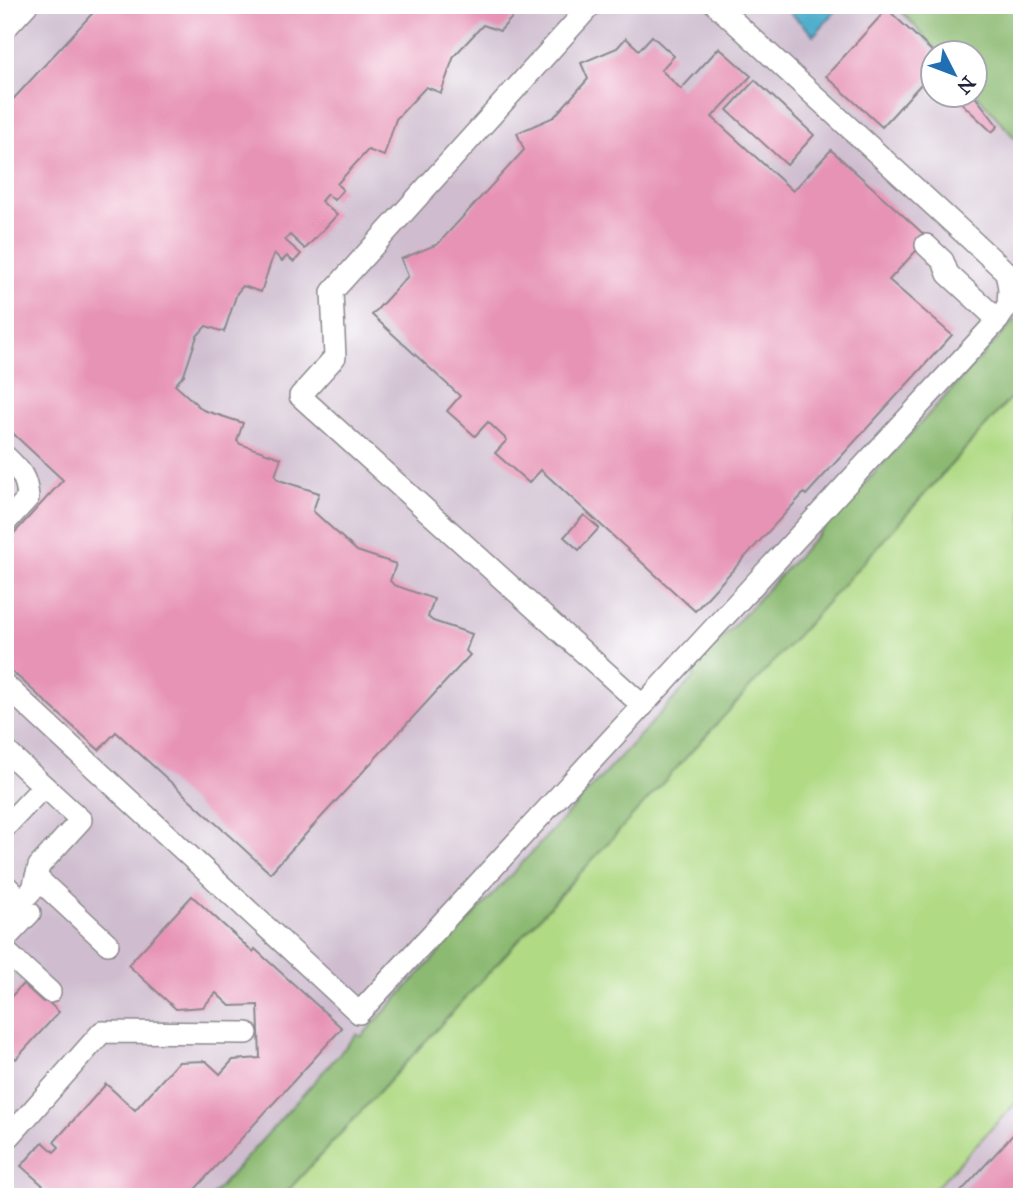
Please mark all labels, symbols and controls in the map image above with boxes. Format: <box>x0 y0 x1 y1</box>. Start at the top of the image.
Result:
north arrow <box>918 38 988 108</box>
text: N <box>952 71 980 99</box>

